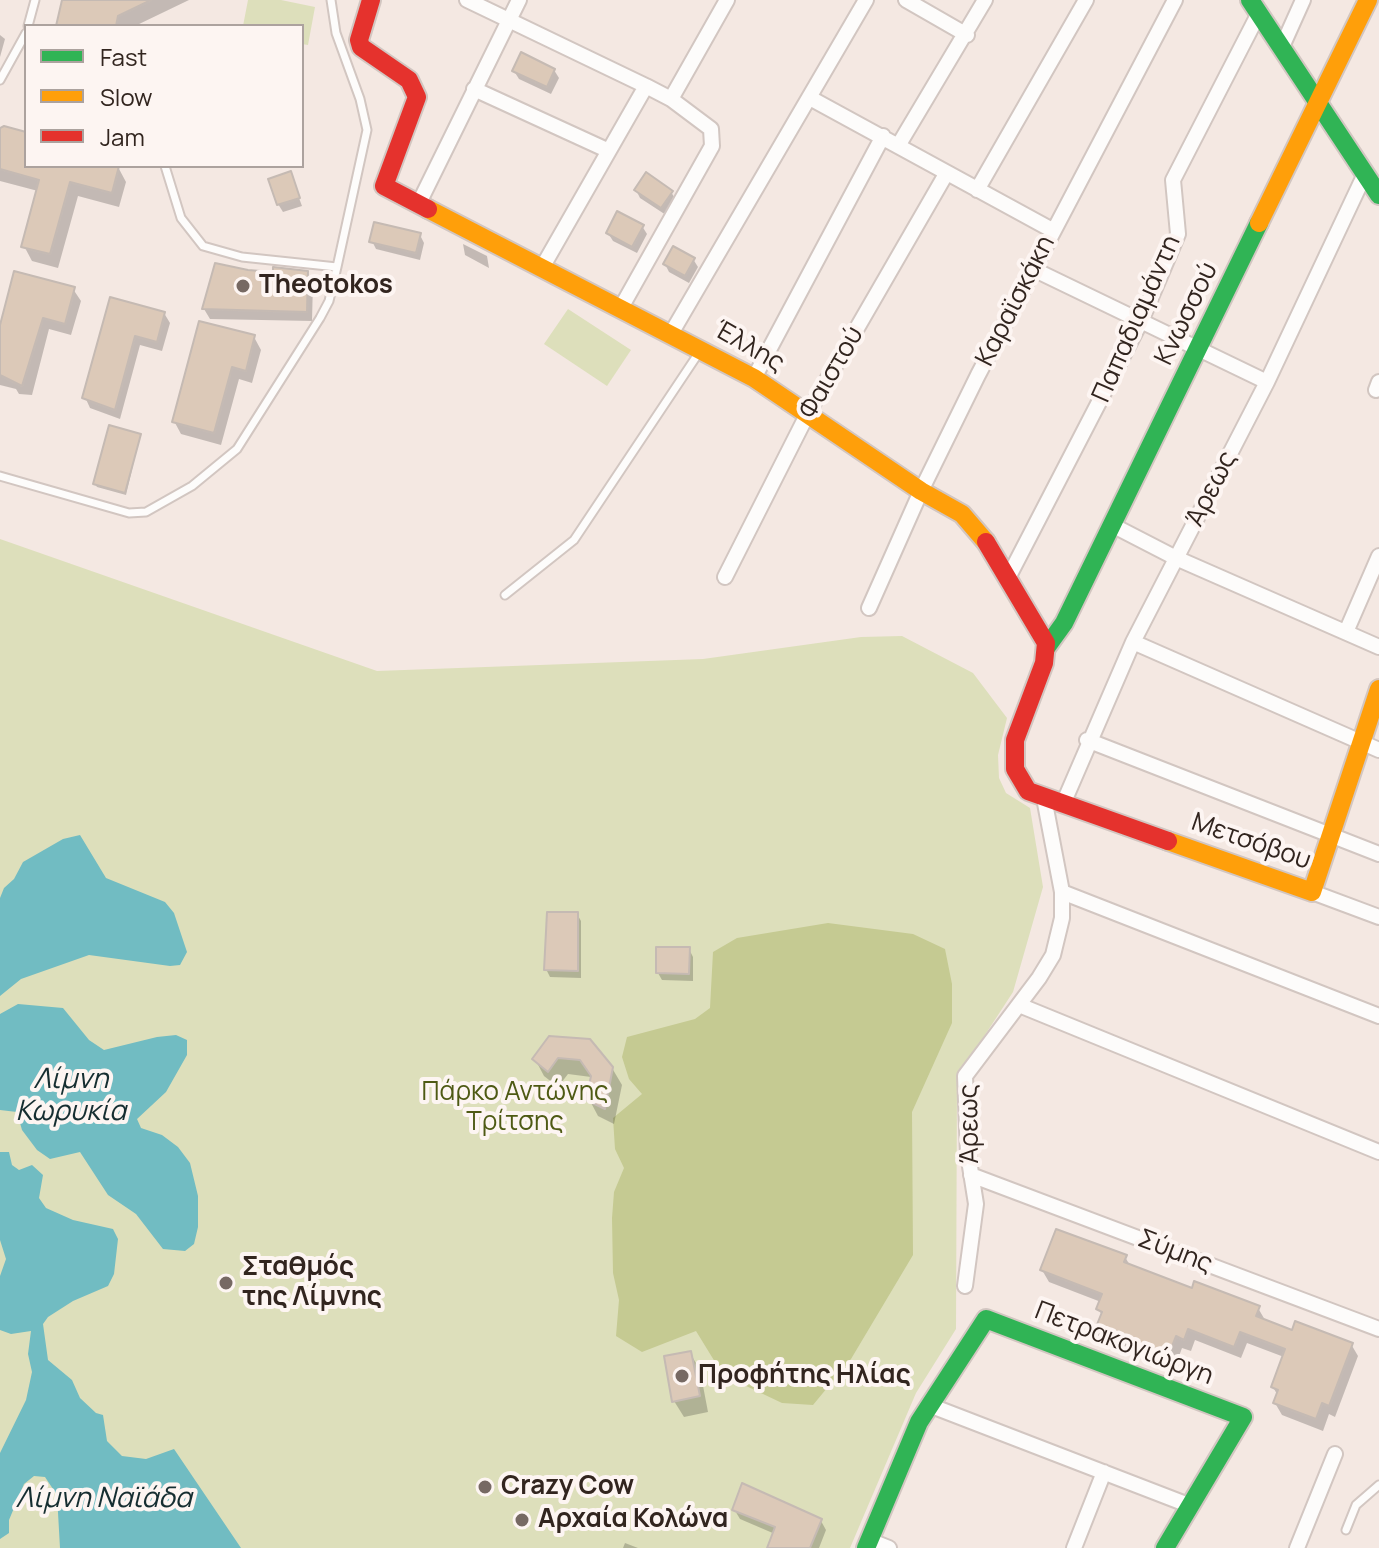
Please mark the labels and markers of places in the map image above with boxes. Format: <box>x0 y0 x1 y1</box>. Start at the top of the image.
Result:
place label: Theotokos <box>259 270 393 302</box>
marker: Theotokos <box>234 277 252 295</box>
place label: Σταθμός της Λίμνης <box>242 1252 382 1314</box>
marker: Σταθμός της Λίμνης <box>217 1274 235 1292</box>
place label: Προφήτης Ηλίας <box>698 1360 911 1392</box>
marker: Προφήτης Ηλίας <box>673 1367 691 1385</box>
place label: Crazy Cow <box>501 1471 634 1503</box>
marker: Crazy Cow <box>476 1478 494 1496</box>
place label: Αρχαία Κολώνα <box>538 1504 728 1536</box>
marker: Αρχαία Κολώνα <box>513 1511 531 1529</box>

